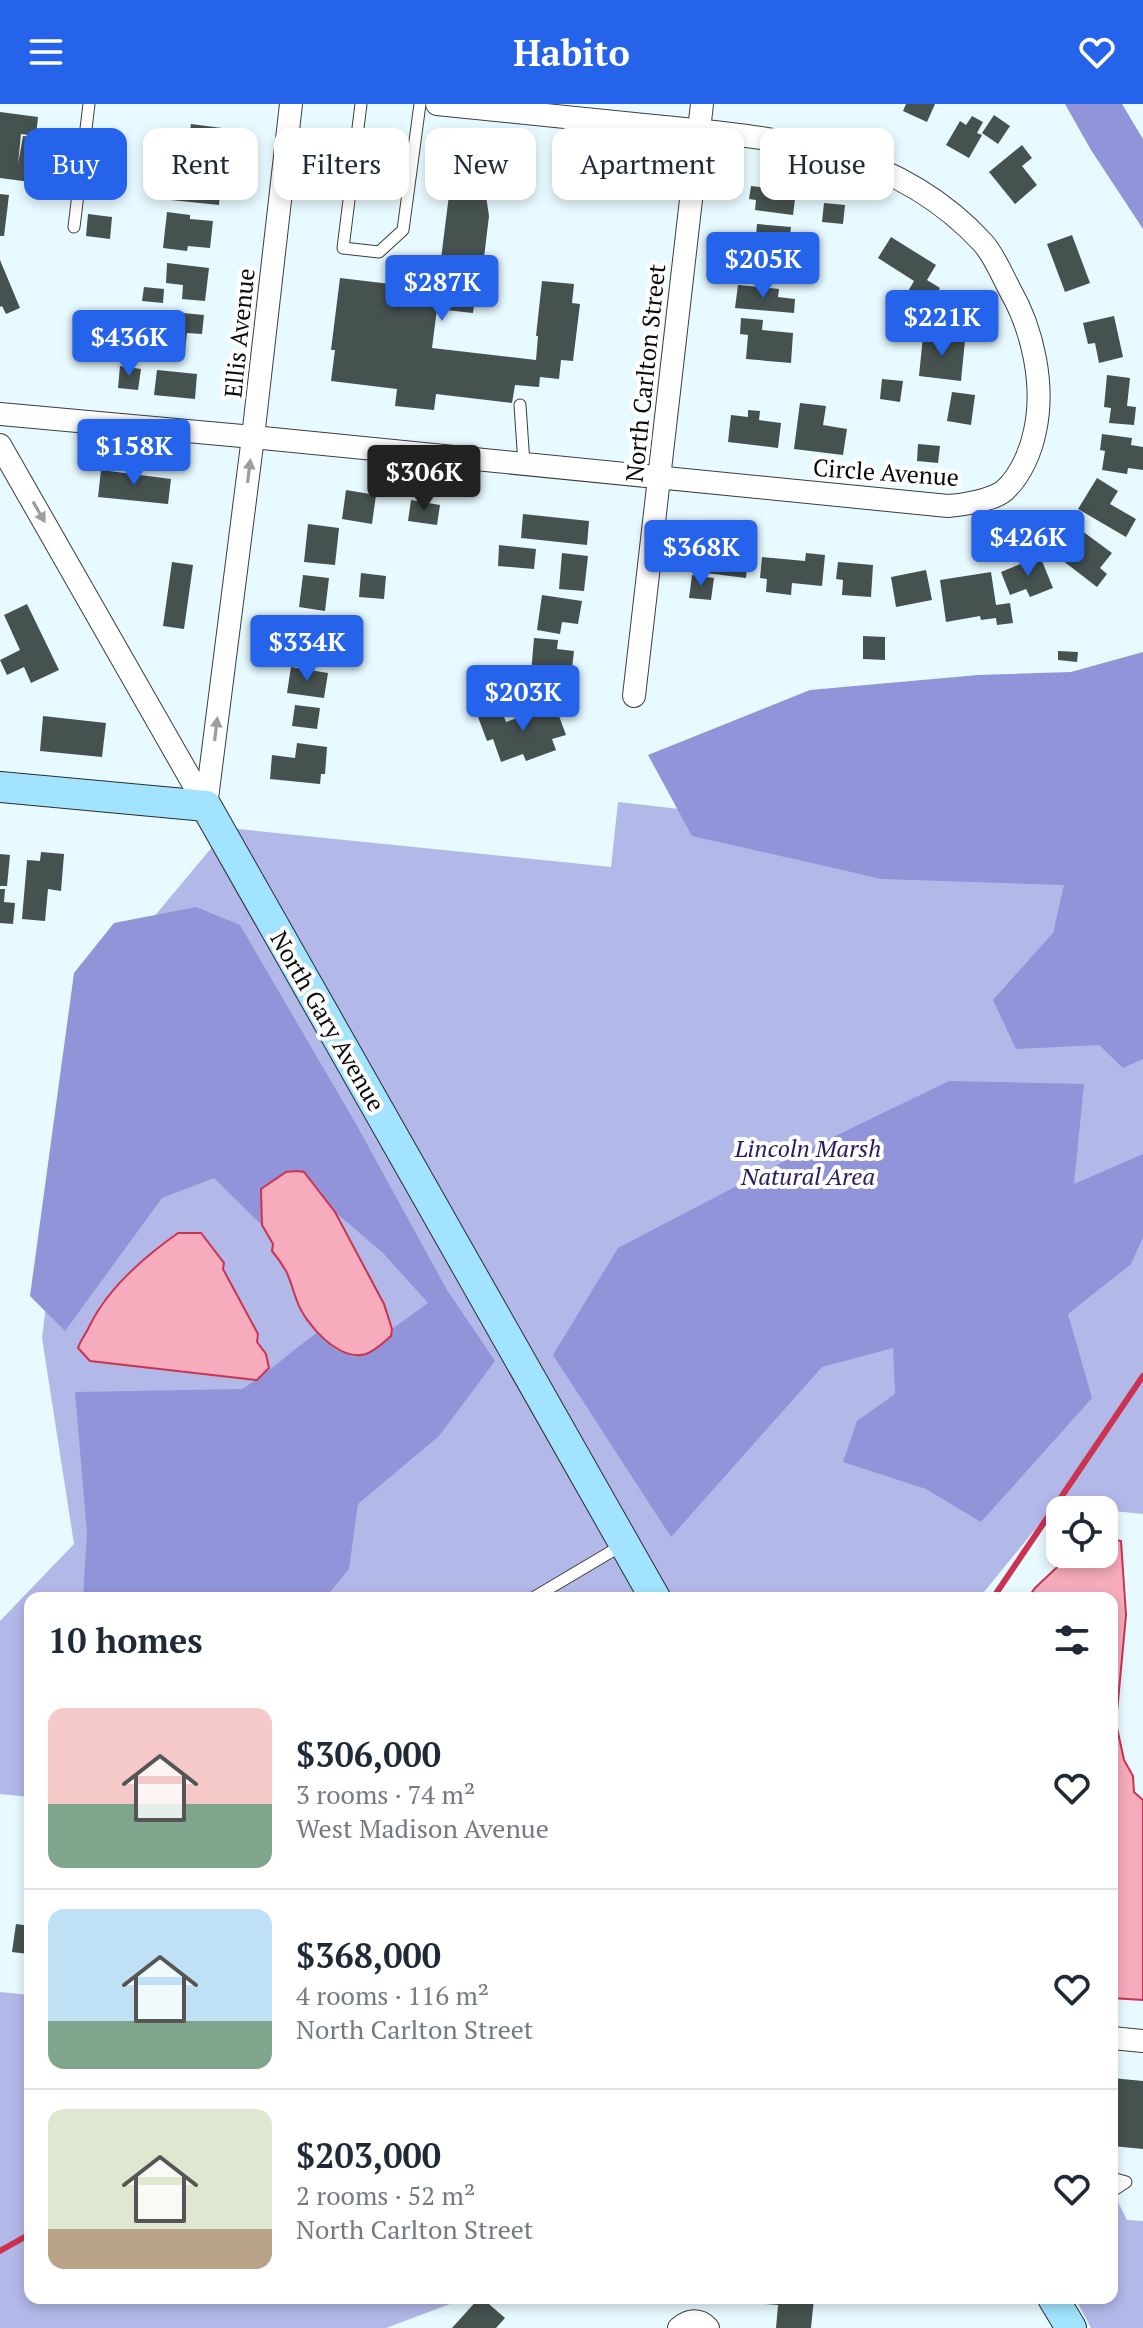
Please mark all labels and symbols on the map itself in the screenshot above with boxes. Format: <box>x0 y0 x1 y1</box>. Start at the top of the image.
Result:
pin: $205K <box>707 232 819 300</box>
pin: $287K <box>386 255 498 323</box>
street label: North Carlton Street <box>618 262 672 484</box>
street label: Ellis Avenue <box>216 267 262 399</box>
pin: $221K <box>886 290 998 358</box>
pin: $436K <box>73 310 185 378</box>
pin: $158K <box>78 419 190 487</box>
pin: $306K <box>368 445 480 513</box>
street label: Circle Avenue <box>812 451 960 493</box>
one-way arrow <box>243 458 256 483</box>
one-way arrow <box>32 501 45 524</box>
pin: $426K <box>972 510 1084 578</box>
pin: $368K <box>645 520 757 588</box>
pin: $334K <box>251 615 363 683</box>
pin: $203K <box>467 665 579 733</box>
one-way arrow <box>209 716 222 741</box>
street label: North Gary Avenue <box>263 925 393 1117</box>
park label: Lincoln Marsh Natural Area <box>734 1132 881 1192</box>

